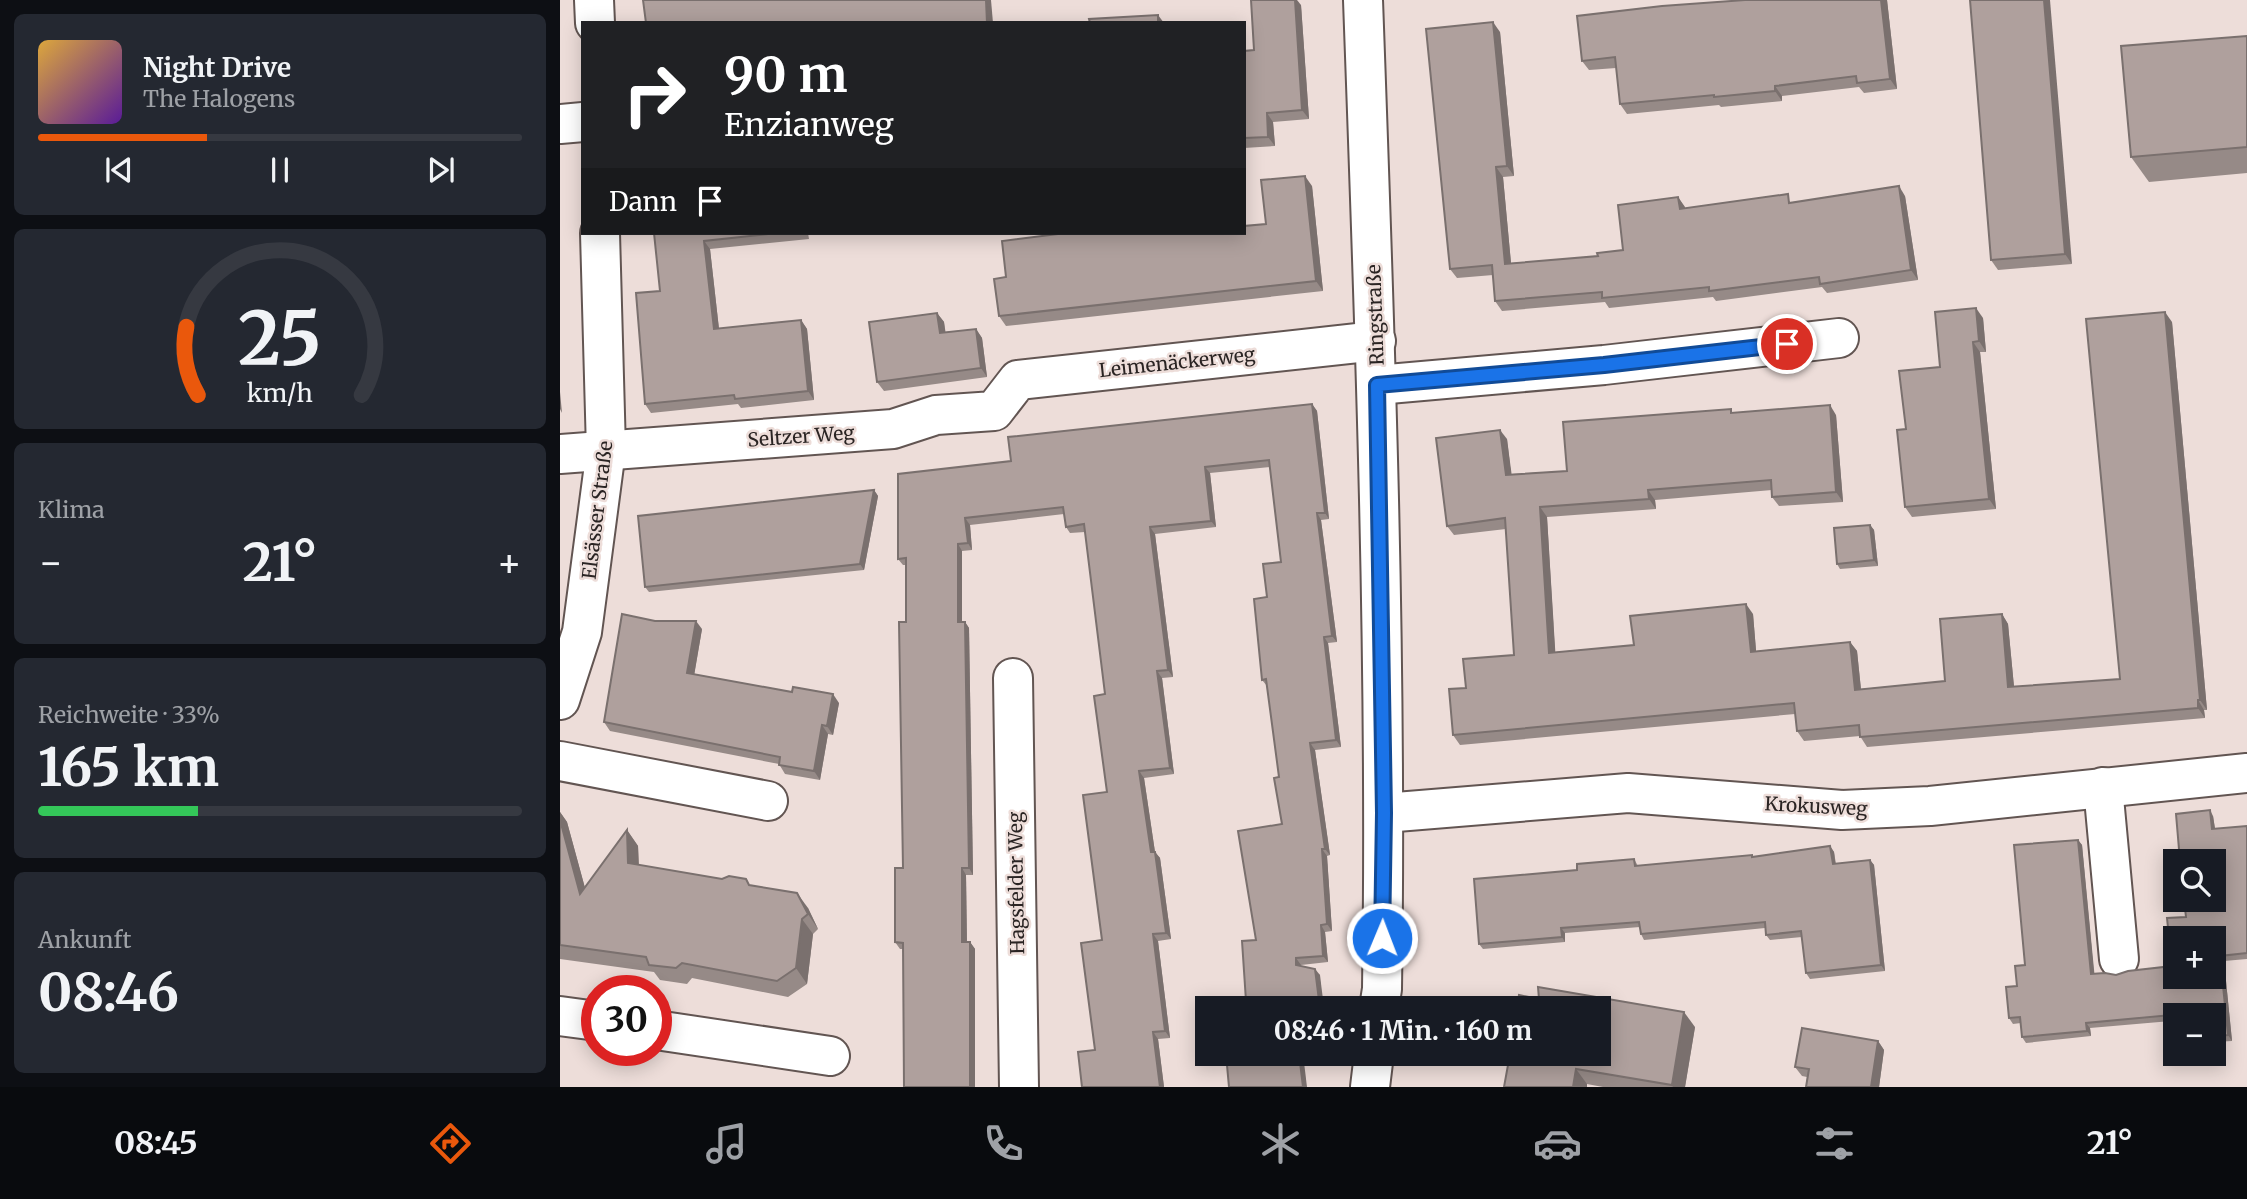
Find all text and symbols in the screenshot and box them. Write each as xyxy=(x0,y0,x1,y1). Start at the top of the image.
text: 90 m xyxy=(724,44,848,105)
icon: right xyxy=(609,49,700,140)
text: Night Drive xyxy=(143,51,291,84)
text: The Halogens xyxy=(143,84,295,113)
text: Enzianweg xyxy=(724,105,894,145)
icon: previous xyxy=(100,151,138,189)
icon: pause xyxy=(261,151,299,189)
icon: next xyxy=(422,151,460,189)
icon: arrive xyxy=(691,182,729,220)
text: Dann xyxy=(609,185,677,218)
street label: Ringstraße xyxy=(1361,264,1389,366)
text: 25 xyxy=(238,293,322,385)
pin xyxy=(1757,314,1817,374)
icon: arrive xyxy=(1768,325,1806,363)
street label: Leimenäckerweg xyxy=(1098,342,1257,382)
text: km/h xyxy=(247,377,313,409)
street label: Seltzer Weg xyxy=(747,420,856,452)
street label: Elsässer Straße xyxy=(577,439,617,581)
text: Klima xyxy=(38,495,105,524)
text: 21° xyxy=(242,530,318,595)
text: − xyxy=(38,539,63,586)
text: + xyxy=(497,539,522,586)
text: Reichweite · 33% xyxy=(38,700,220,729)
text: 165 km xyxy=(38,735,219,800)
street label: Krokusweg xyxy=(1764,791,1869,821)
street label: Hagsfelder Weg xyxy=(1003,811,1029,955)
map controls xyxy=(2163,849,2226,1066)
button: search xyxy=(2163,849,2226,912)
position arrow xyxy=(1345,901,1419,975)
text: Ankunft xyxy=(38,925,131,954)
button: + xyxy=(2163,926,2226,989)
text: 08:46 xyxy=(38,960,179,1025)
speed limit sign: 30 xyxy=(581,975,672,1066)
button: − xyxy=(2163,1003,2226,1066)
text: 08:46 · 1 Min. · 160 m xyxy=(1274,1014,1532,1047)
icon: directions xyxy=(426,1119,475,1168)
icon: music xyxy=(702,1119,751,1168)
icon: phone xyxy=(979,1119,1028,1168)
icon: climate xyxy=(1256,1119,1305,1168)
icon: car xyxy=(1533,1119,1582,1168)
icon: filters xyxy=(1810,1119,1859,1168)
text: 08:45 xyxy=(114,1123,198,1163)
text: 21° xyxy=(2087,1123,2133,1163)

